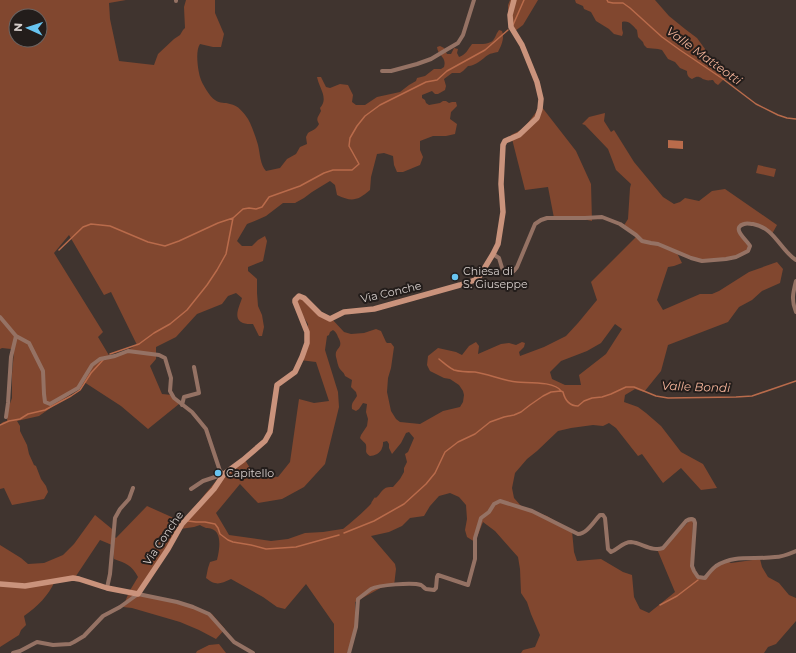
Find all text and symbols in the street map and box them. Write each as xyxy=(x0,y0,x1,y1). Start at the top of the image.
north arrow xyxy=(8,8,48,48)
text: N xyxy=(11,23,25,32)
water label: Valle Matteotti xyxy=(664,23,745,88)
place label: Chiesa di S. Giuseppe xyxy=(463,264,528,291)
marker: Chiesa di S. Giuseppe xyxy=(450,272,460,282)
street label: Via Conche xyxy=(359,278,423,306)
water label: Valle Bondi xyxy=(661,378,731,395)
place label: Capitello xyxy=(226,466,274,480)
marker: Capitello xyxy=(213,468,223,478)
street label: Via Conche xyxy=(140,508,186,568)

